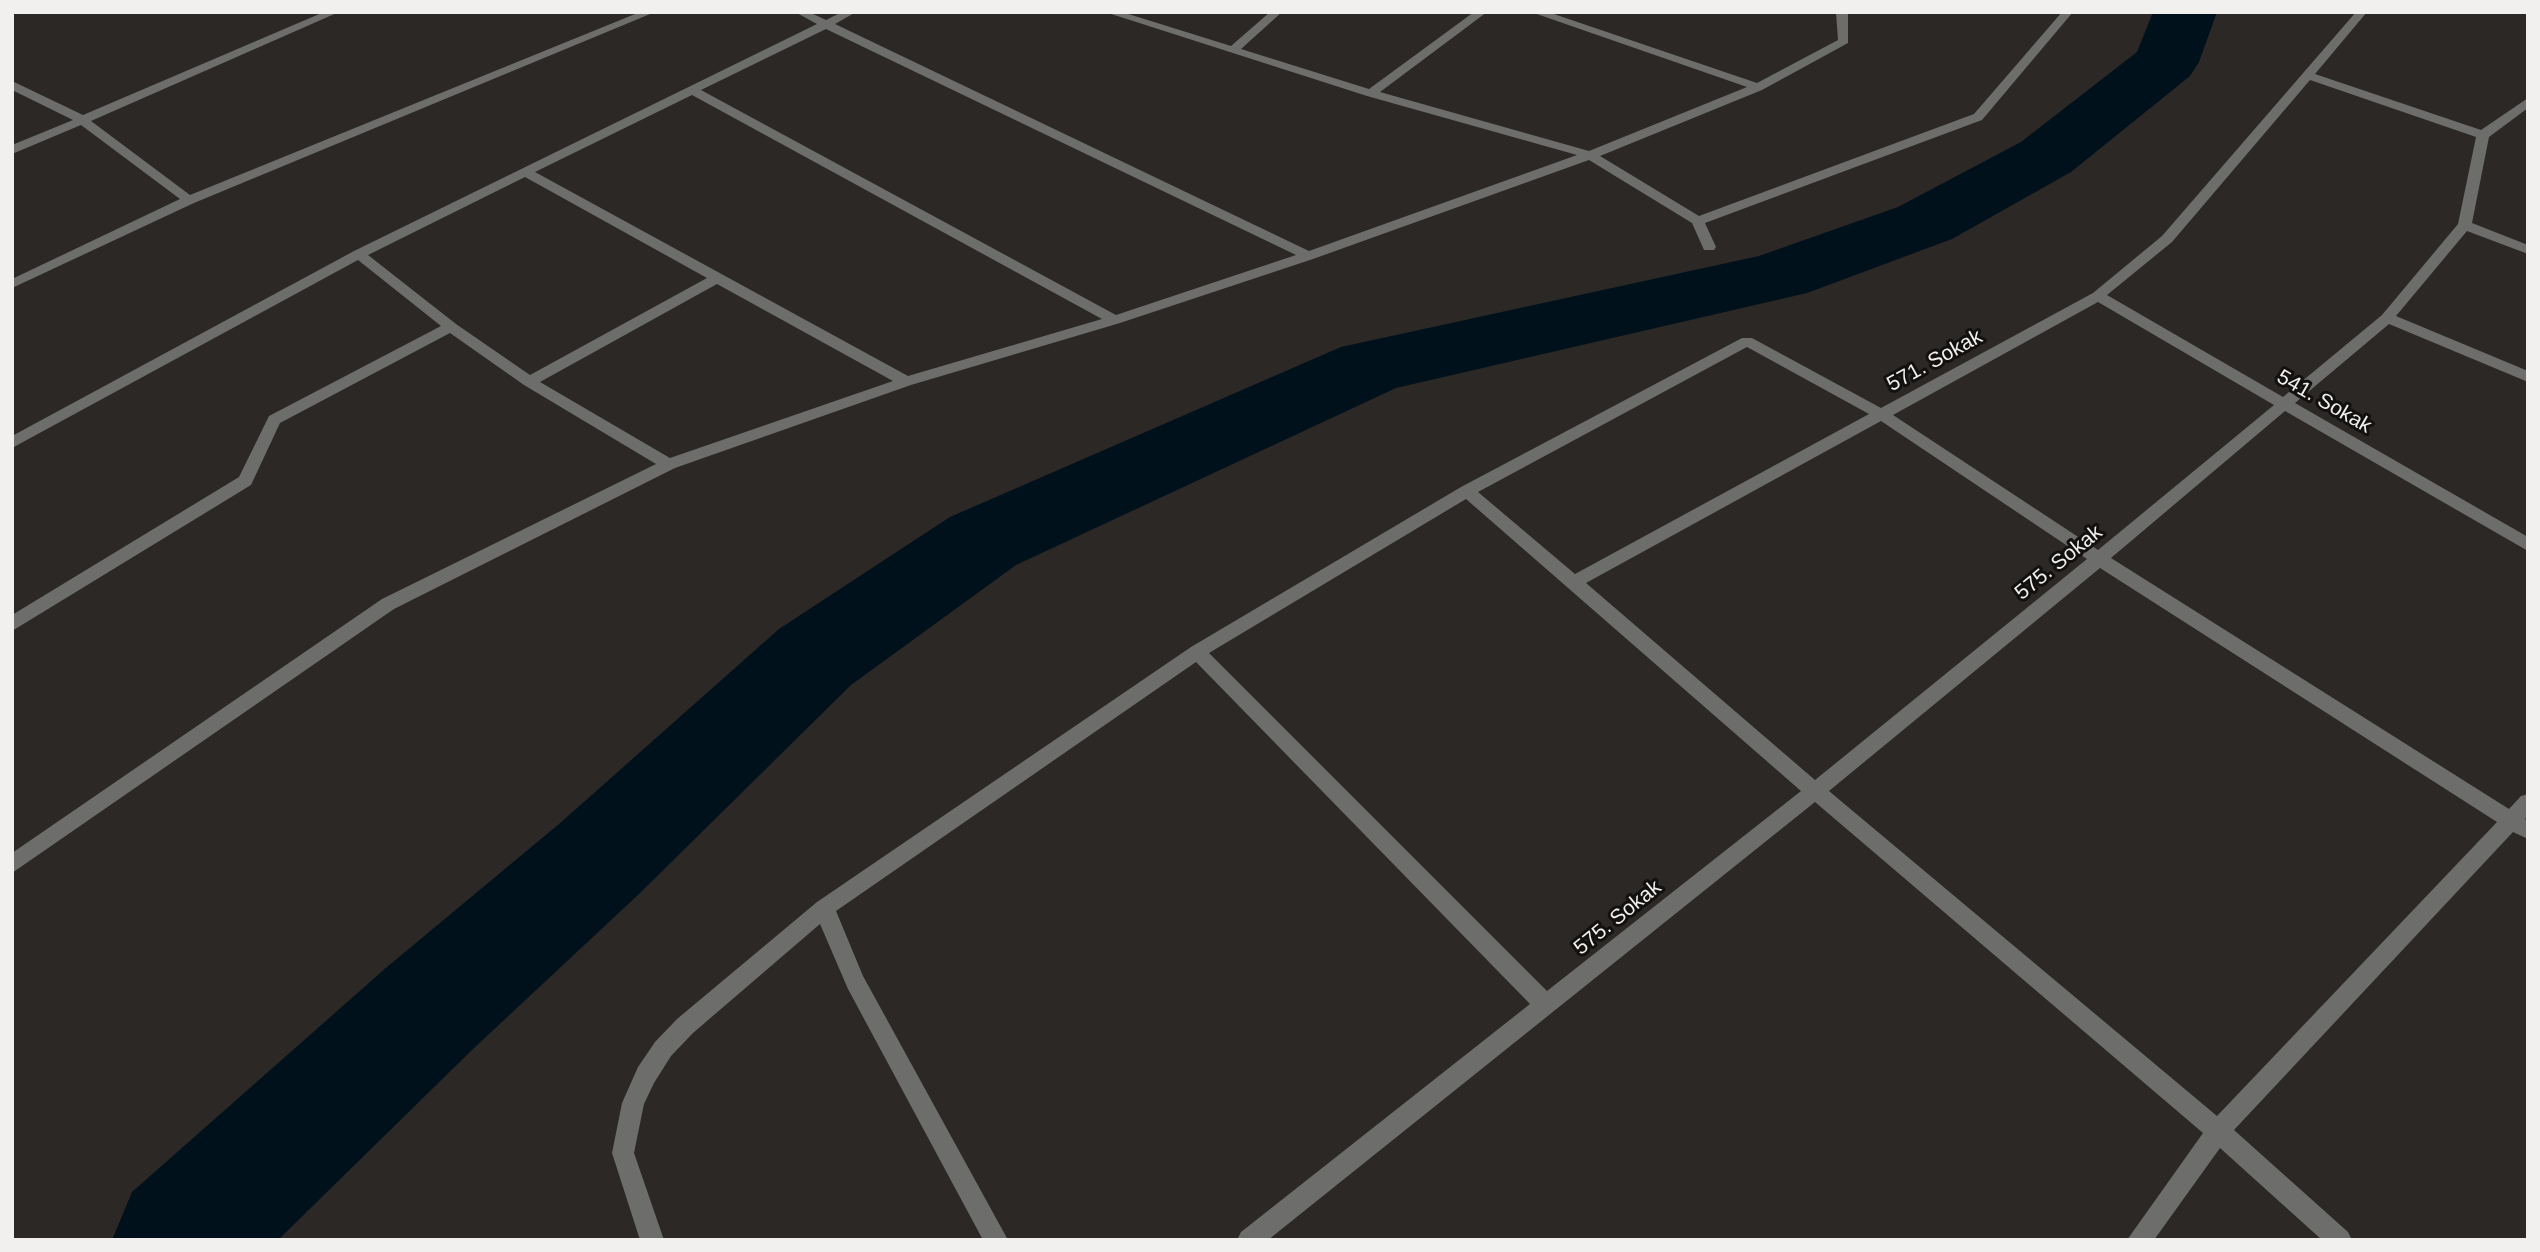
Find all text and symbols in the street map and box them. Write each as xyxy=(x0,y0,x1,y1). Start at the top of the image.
street label: 571. Sokak xyxy=(1883,325,1987,397)
street label: 541. Sokak xyxy=(2272,365,2376,439)
street label: 575. Sokak xyxy=(2010,520,2108,606)
street label: 575. Sokak xyxy=(1569,875,1667,961)

